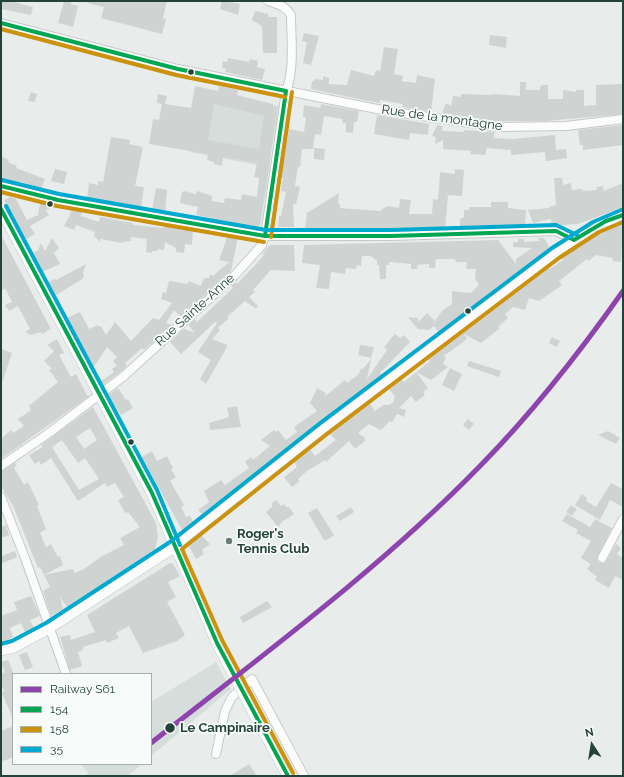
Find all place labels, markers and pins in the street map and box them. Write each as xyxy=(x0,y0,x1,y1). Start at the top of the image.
unlabelled marker xyxy=(186,67,196,77)
unlabelled marker xyxy=(45,199,55,209)
unlabelled marker xyxy=(463,306,473,316)
unlabelled marker xyxy=(126,437,136,447)
place label: Roger's Tennis Club xyxy=(237,526,309,557)
marker: Roger's Tennis Club xyxy=(224,536,234,546)
place label: Le Campinaire xyxy=(180,720,270,736)
marker: Le Campinaire xyxy=(163,721,177,735)

